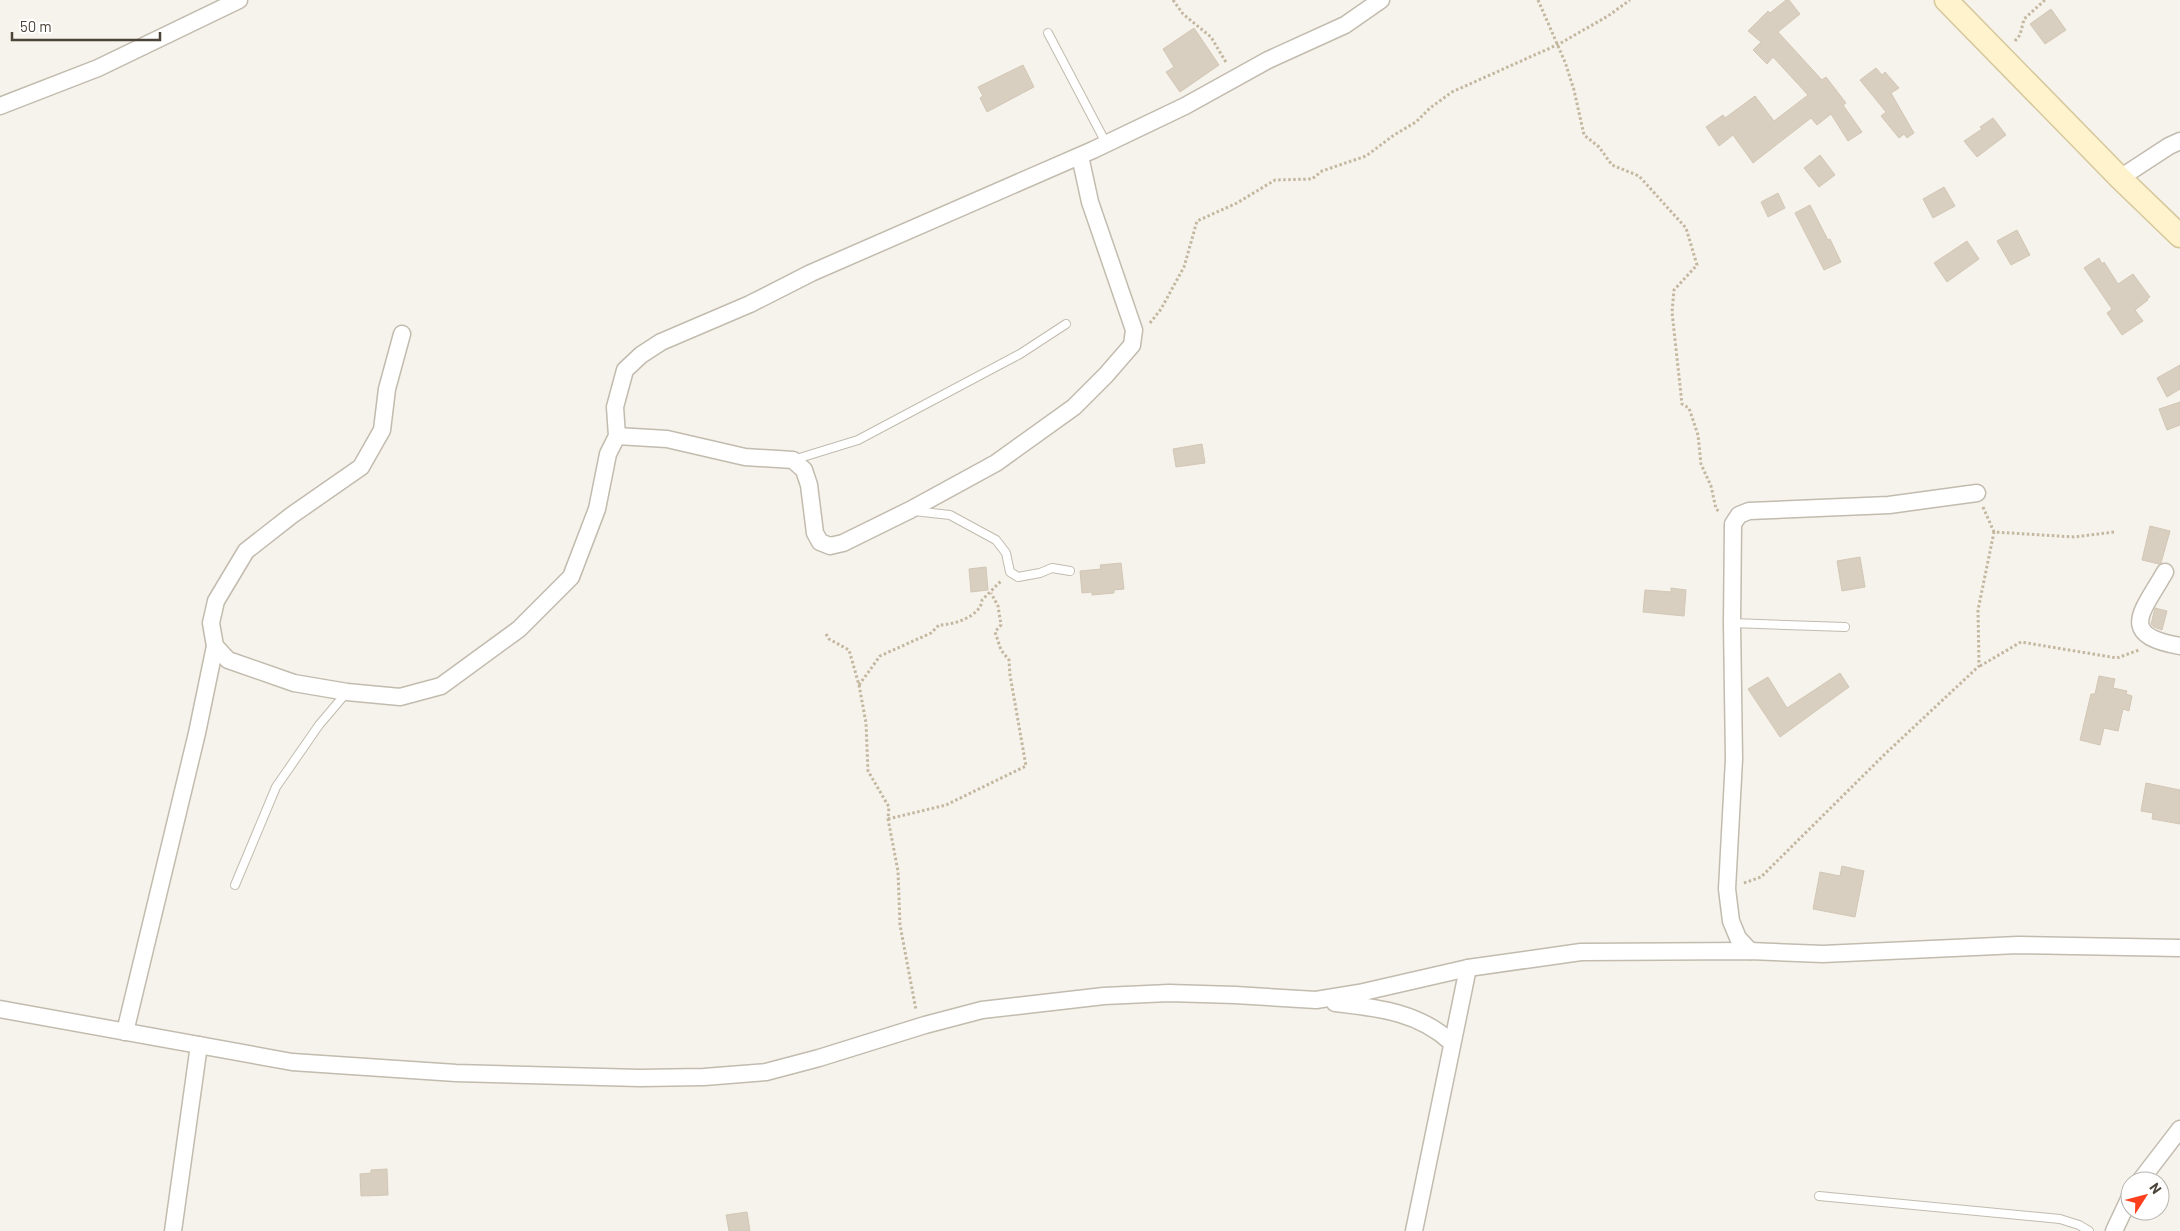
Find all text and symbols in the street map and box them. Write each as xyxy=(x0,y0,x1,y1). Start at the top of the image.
scale bar xyxy=(12,10,160,42)
text: 50 m xyxy=(20,17,52,35)
north arrow xyxy=(2120,1171,2170,1221)
text: N xyxy=(2146,1179,2166,1197)

